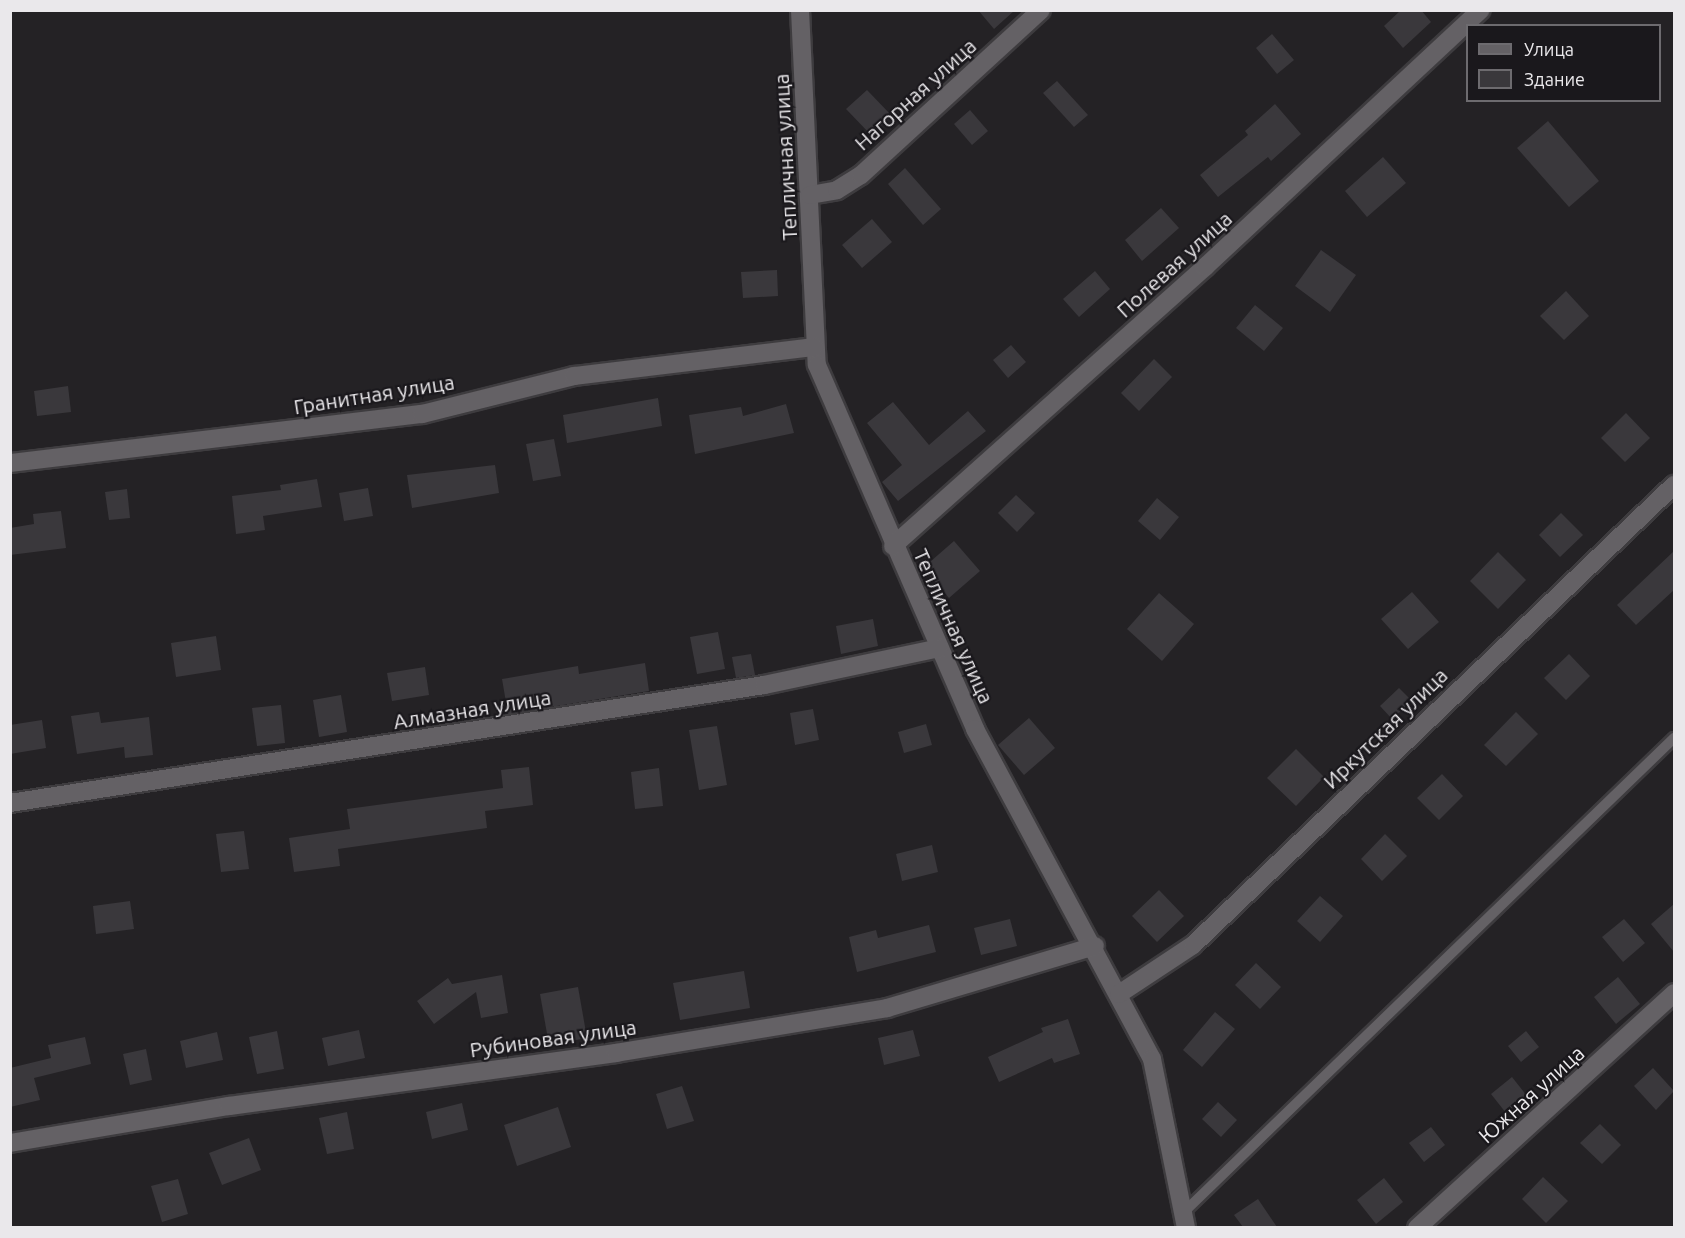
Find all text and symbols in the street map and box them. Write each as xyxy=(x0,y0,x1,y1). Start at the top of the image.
legend xyxy=(1466,24,1661,102)
street label: Нагорная улица xyxy=(849,33,981,155)
text: Улица xyxy=(1524,39,1574,59)
text: Здание xyxy=(1524,69,1585,89)
street label: Тепличная улица xyxy=(768,73,802,241)
street label: Полевая улица xyxy=(1111,206,1237,322)
street label: Гранитная улица xyxy=(292,369,456,419)
street label: Тепличная улица xyxy=(909,545,999,707)
street label: Иркутская улица xyxy=(1318,662,1452,794)
street label: Алмазная улица xyxy=(391,684,553,734)
street label: Рубиновая улица xyxy=(468,1014,638,1062)
street label: Южная улица xyxy=(1473,1040,1589,1148)

